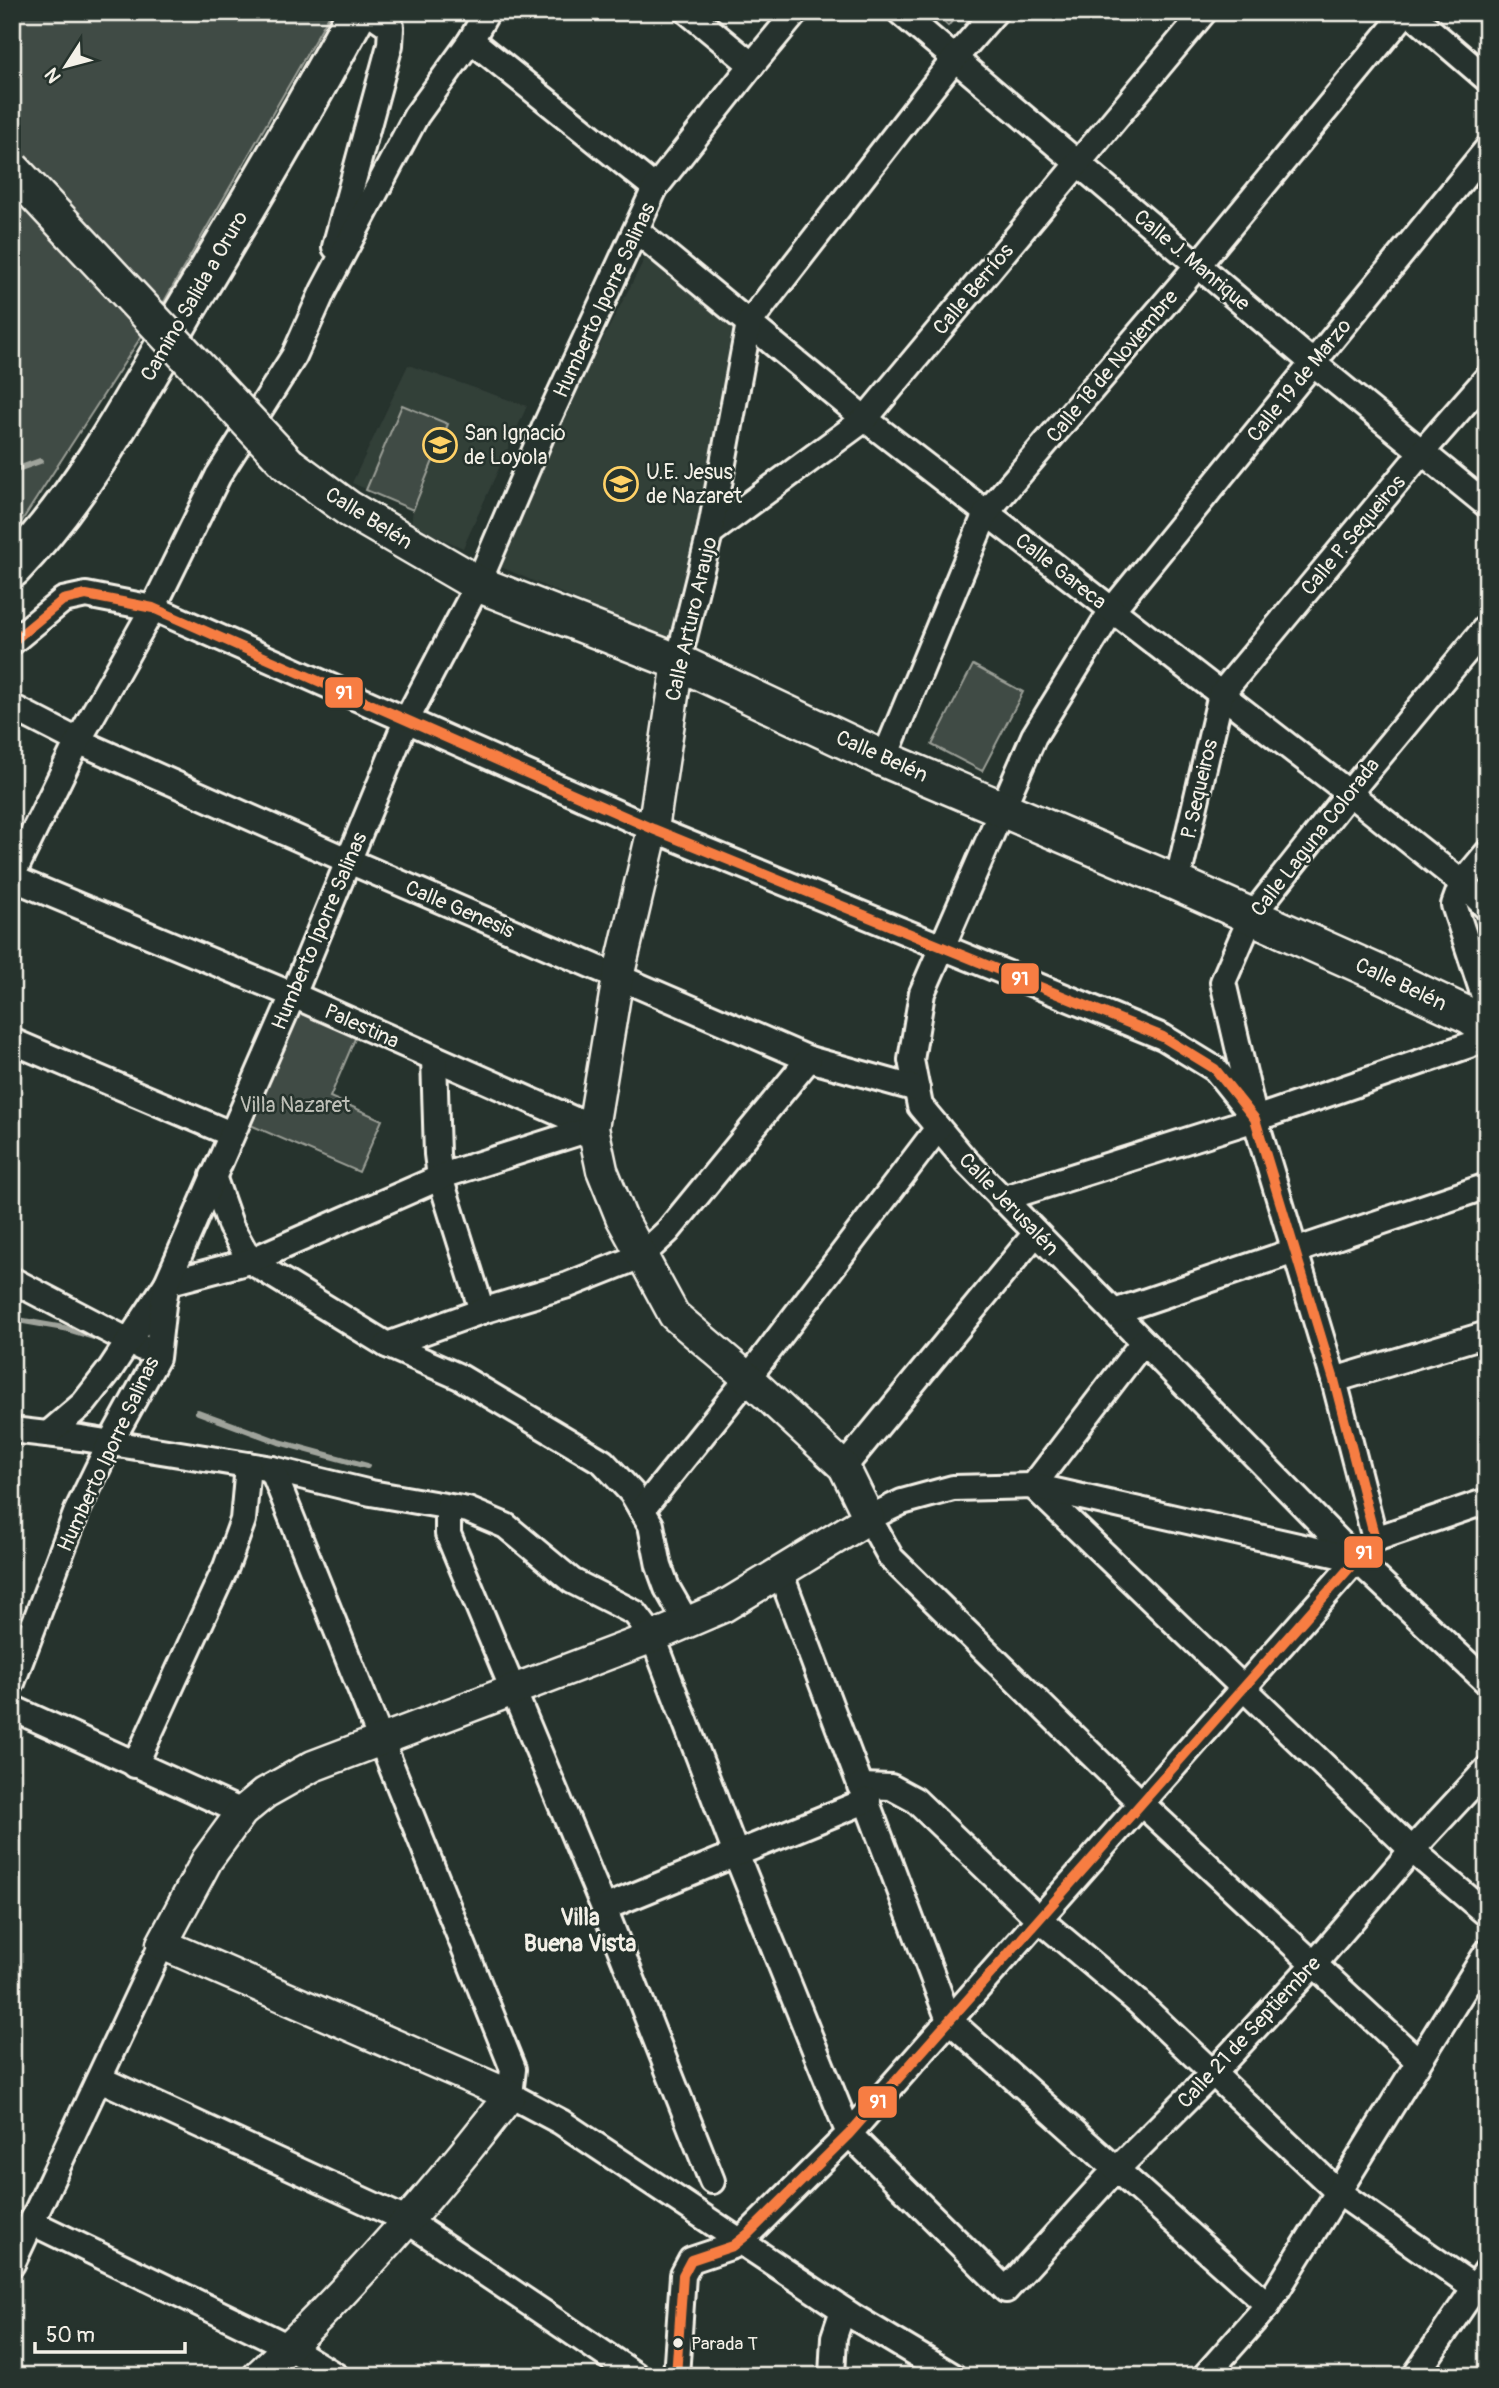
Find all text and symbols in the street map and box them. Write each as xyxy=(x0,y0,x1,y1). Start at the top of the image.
north arrow xyxy=(32,32,102,102)
text: N xyxy=(39,63,67,88)
street label: Humberto Iporre Salinas xyxy=(547,198,662,402)
street label: Calle J. Manrique xyxy=(1128,204,1256,317)
street label: Camino Salida a Oruro xyxy=(135,206,254,386)
street label: Calle Berríos xyxy=(927,238,1020,341)
street label: Calle 18 de Noviembre xyxy=(1040,284,1185,448)
street label: Calle 19 de Marzo xyxy=(1241,313,1357,448)
place label: San Ignacio de Loyola xyxy=(464,420,566,471)
school or university icon: San Ignacio de Loyola xyxy=(421,426,459,464)
place label: U.E. Jesus de Nazaret xyxy=(646,459,743,510)
school or university icon: U.E. Jesus de Nazaret xyxy=(602,465,640,503)
street label: Calle P. Sequeiros xyxy=(1295,469,1412,601)
street label: Calle Belén xyxy=(320,481,417,556)
street label: Calle Gareca xyxy=(1009,527,1112,616)
street label: Calle Arturo Araujo xyxy=(659,534,724,704)
line badge: 91 xyxy=(324,676,364,709)
text: 91 xyxy=(335,681,353,705)
street label: Calle Belén xyxy=(832,724,932,789)
street label: P. Sequeiros xyxy=(1175,736,1224,842)
street label: Calle Laguna Colorada xyxy=(1245,752,1386,922)
street label: Humberto Iporre Salinas xyxy=(266,828,374,1034)
street label: Calle Genesis xyxy=(401,874,519,945)
street label: Calle Belén xyxy=(1351,952,1451,1017)
line badge: 91 xyxy=(1000,962,1040,995)
text: 91 xyxy=(1011,967,1029,991)
street label: Palestina xyxy=(320,998,403,1055)
park label: Villa Nazaret xyxy=(239,1092,351,1119)
street label: Calle Jerusalén xyxy=(953,1147,1065,1262)
street label: Humberto Iporre Salinas xyxy=(51,1352,166,1556)
line badge: 91 xyxy=(1343,1535,1384,1569)
text: 91 xyxy=(1355,1541,1373,1565)
district label: Villa Buena Vista xyxy=(524,1903,636,1958)
street label: Calle 21 de Septiembre xyxy=(1172,1950,1327,2114)
line badge: 91 xyxy=(857,2085,898,2119)
text: 91 xyxy=(869,2090,887,2114)
scale bar xyxy=(35,2311,186,2355)
text: 50 m xyxy=(46,2322,95,2349)
place label: Parada T xyxy=(691,2332,758,2356)
marker: Parada T xyxy=(671,2336,685,2350)

